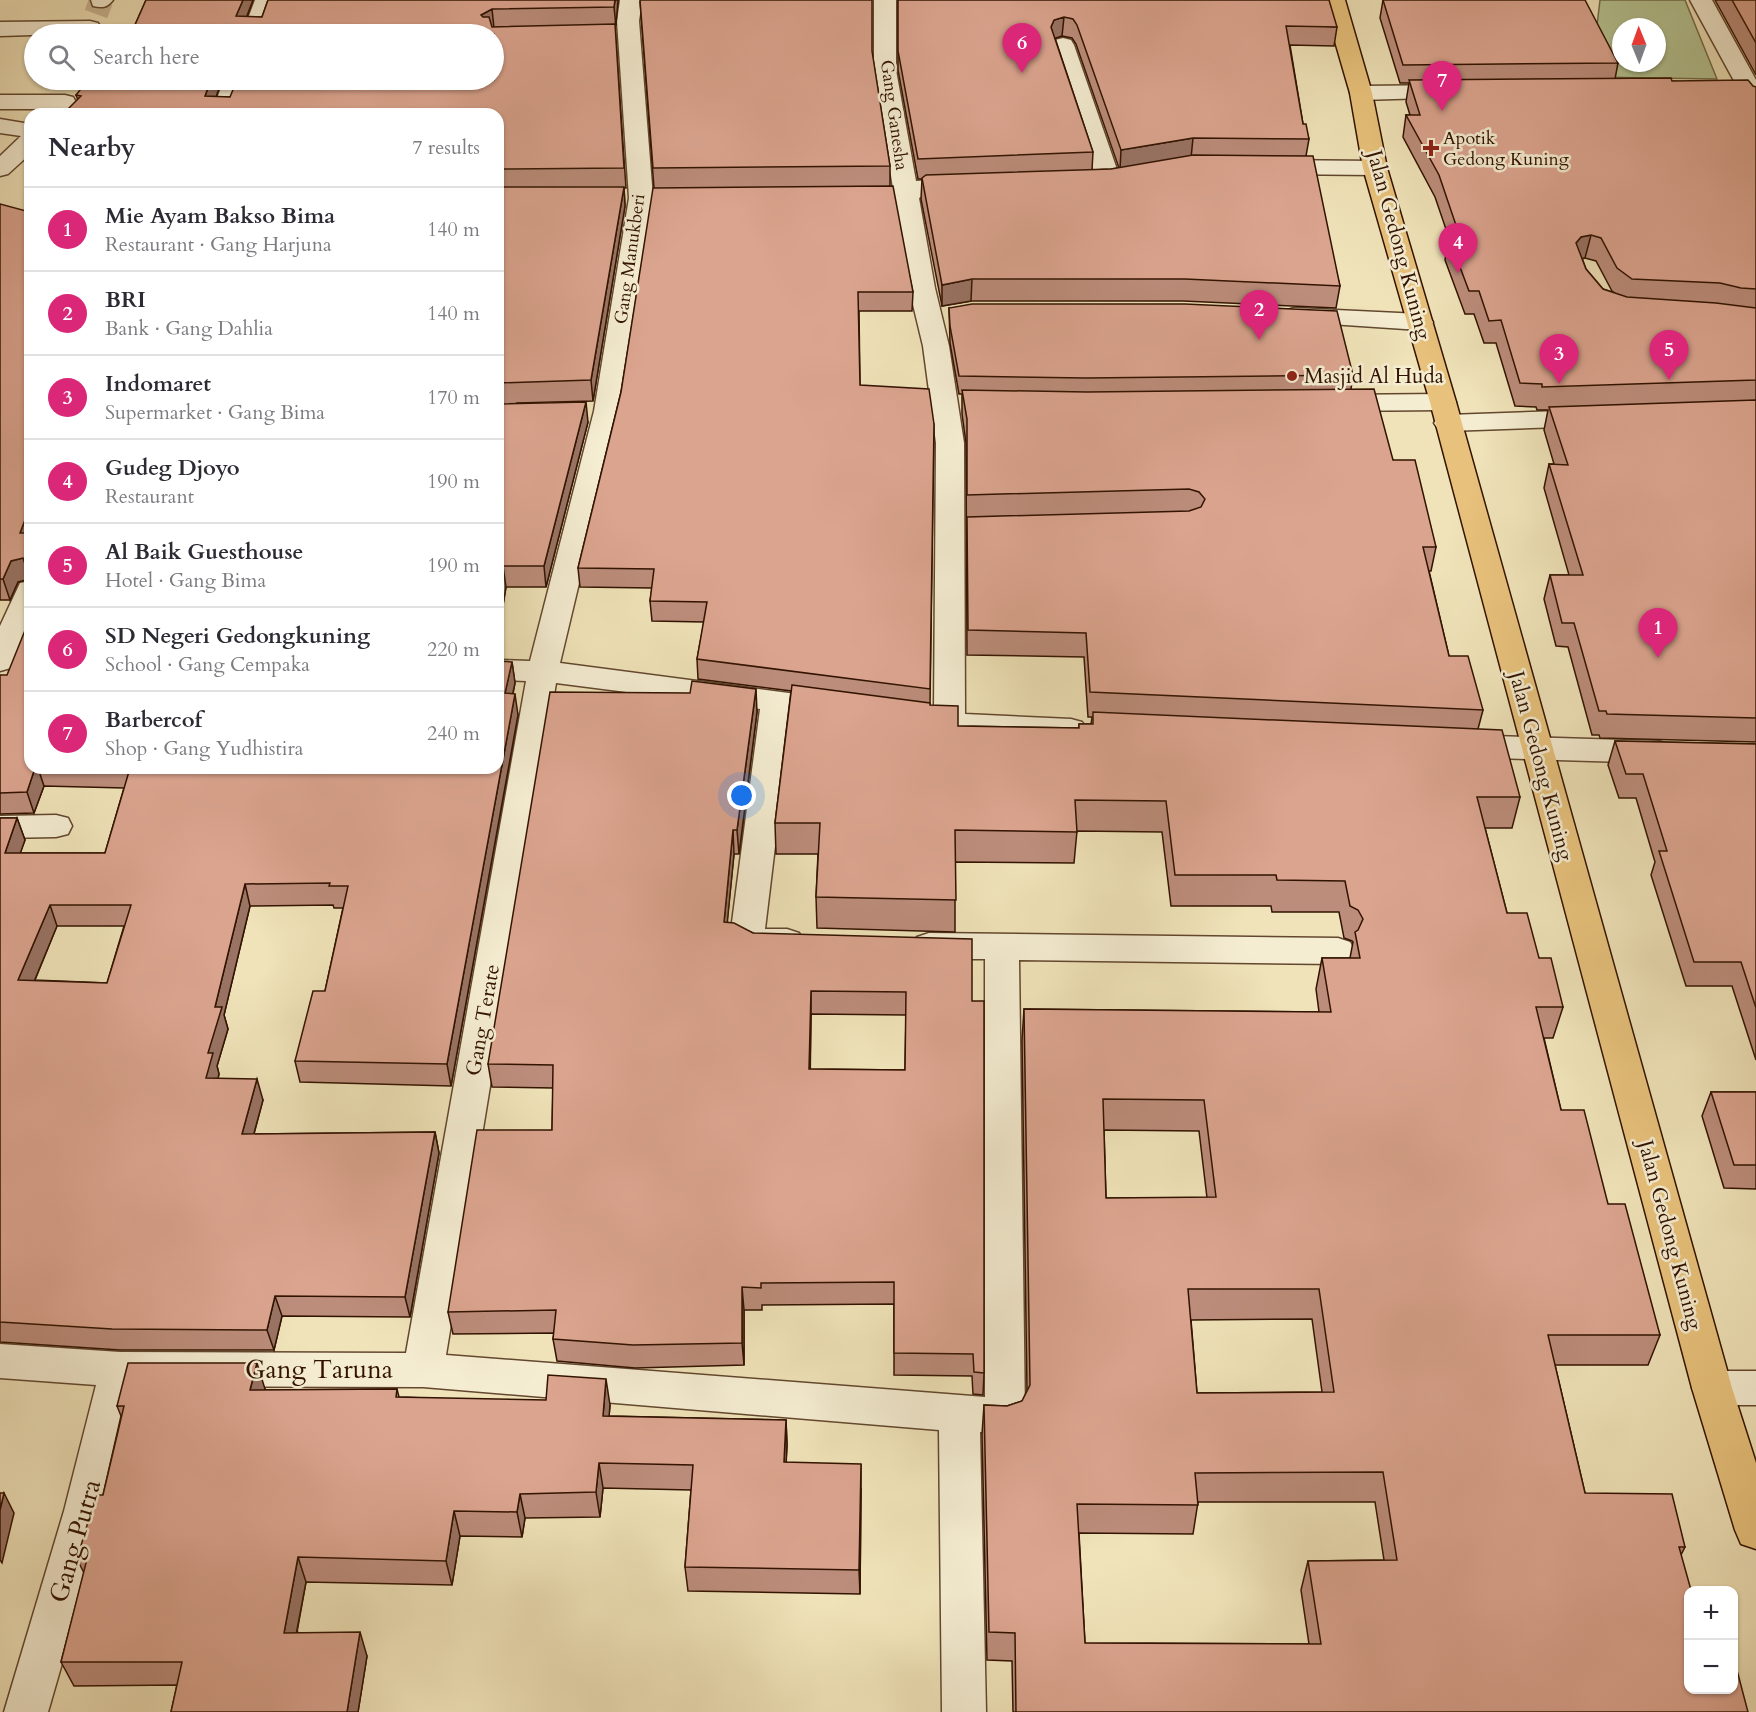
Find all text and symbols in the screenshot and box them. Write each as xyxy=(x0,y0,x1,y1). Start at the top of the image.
north arrow xyxy=(1612,18,1666,72)
pin: 6 xyxy=(1002,23,1042,73)
search box xyxy=(24,24,504,90)
icon: search xyxy=(45,41,78,74)
text: Search here xyxy=(93,42,200,72)
street label: Gang Ganesha xyxy=(874,58,914,172)
pin: 7 xyxy=(1422,62,1462,111)
place label: Apotik Gedong Kuning xyxy=(1443,126,1570,172)
text: Nearby xyxy=(48,130,136,165)
text: 7 results xyxy=(412,134,480,161)
marker: Apotik Gedong Kuning xyxy=(1424,141,1438,155)
street label: Jalan Gedong Kuning xyxy=(1359,144,1438,343)
street label: Gang Manukberi xyxy=(608,192,652,326)
text: Mie Ayam Bakso Bima xyxy=(105,201,335,231)
text: 1 xyxy=(62,216,73,243)
text: 140 m xyxy=(427,216,480,243)
pin: 4 xyxy=(1438,224,1478,273)
text: Restaurant · Gang Harjuna xyxy=(105,231,332,258)
text: BRI xyxy=(105,285,146,315)
pin: 2 xyxy=(1240,290,1278,340)
text: 2 xyxy=(62,300,73,327)
text: 140 m xyxy=(427,300,480,327)
text: Bank · Gang Dahlia xyxy=(105,315,273,342)
pin: 5 xyxy=(1650,330,1688,380)
pin: 3 xyxy=(1540,334,1578,384)
place label: Masjid Al Huda xyxy=(1304,362,1444,391)
text: Indomaret xyxy=(105,369,211,399)
marker: Masjid Al Huda xyxy=(1285,369,1299,383)
text: 3 xyxy=(62,384,73,411)
text: 170 m xyxy=(427,384,480,411)
text: Supermarket · Gang Bima xyxy=(105,399,325,426)
text: Gudeg Djoyo xyxy=(105,453,240,483)
text: 4 xyxy=(62,468,73,495)
text: 190 m xyxy=(427,468,480,495)
text: Restaurant xyxy=(105,483,194,510)
text: Al Baik Guesthouse xyxy=(105,537,303,567)
text: 5 xyxy=(62,552,73,579)
text: 190 m xyxy=(427,552,480,579)
text: Hotel · Gang Bima xyxy=(105,567,266,594)
pin: 1 xyxy=(1638,608,1678,658)
text: SD Negeri Gedongkuning xyxy=(105,621,370,651)
text: 6 xyxy=(62,636,73,663)
text: 220 m xyxy=(427,636,480,663)
text: School · Gang Cempaka xyxy=(105,651,310,678)
street label: Jalan Gedong Kuning xyxy=(1501,665,1580,864)
text: Barbercof xyxy=(105,705,202,735)
text: 7 xyxy=(62,720,73,747)
text: 240 m xyxy=(427,720,480,747)
text: Shop · Gang Yudhistira xyxy=(105,735,303,762)
your location xyxy=(727,781,756,810)
street label: Gang Terate xyxy=(459,962,507,1078)
street label: Jalan Gedong Kuning xyxy=(1630,1134,1709,1333)
street label: Gang Taruna xyxy=(245,1352,393,1387)
street label: Gang Putra xyxy=(41,1475,109,1607)
map controls xyxy=(1684,1586,1738,1694)
button: + xyxy=(1684,1586,1738,1640)
button: − xyxy=(1684,1640,1738,1694)

